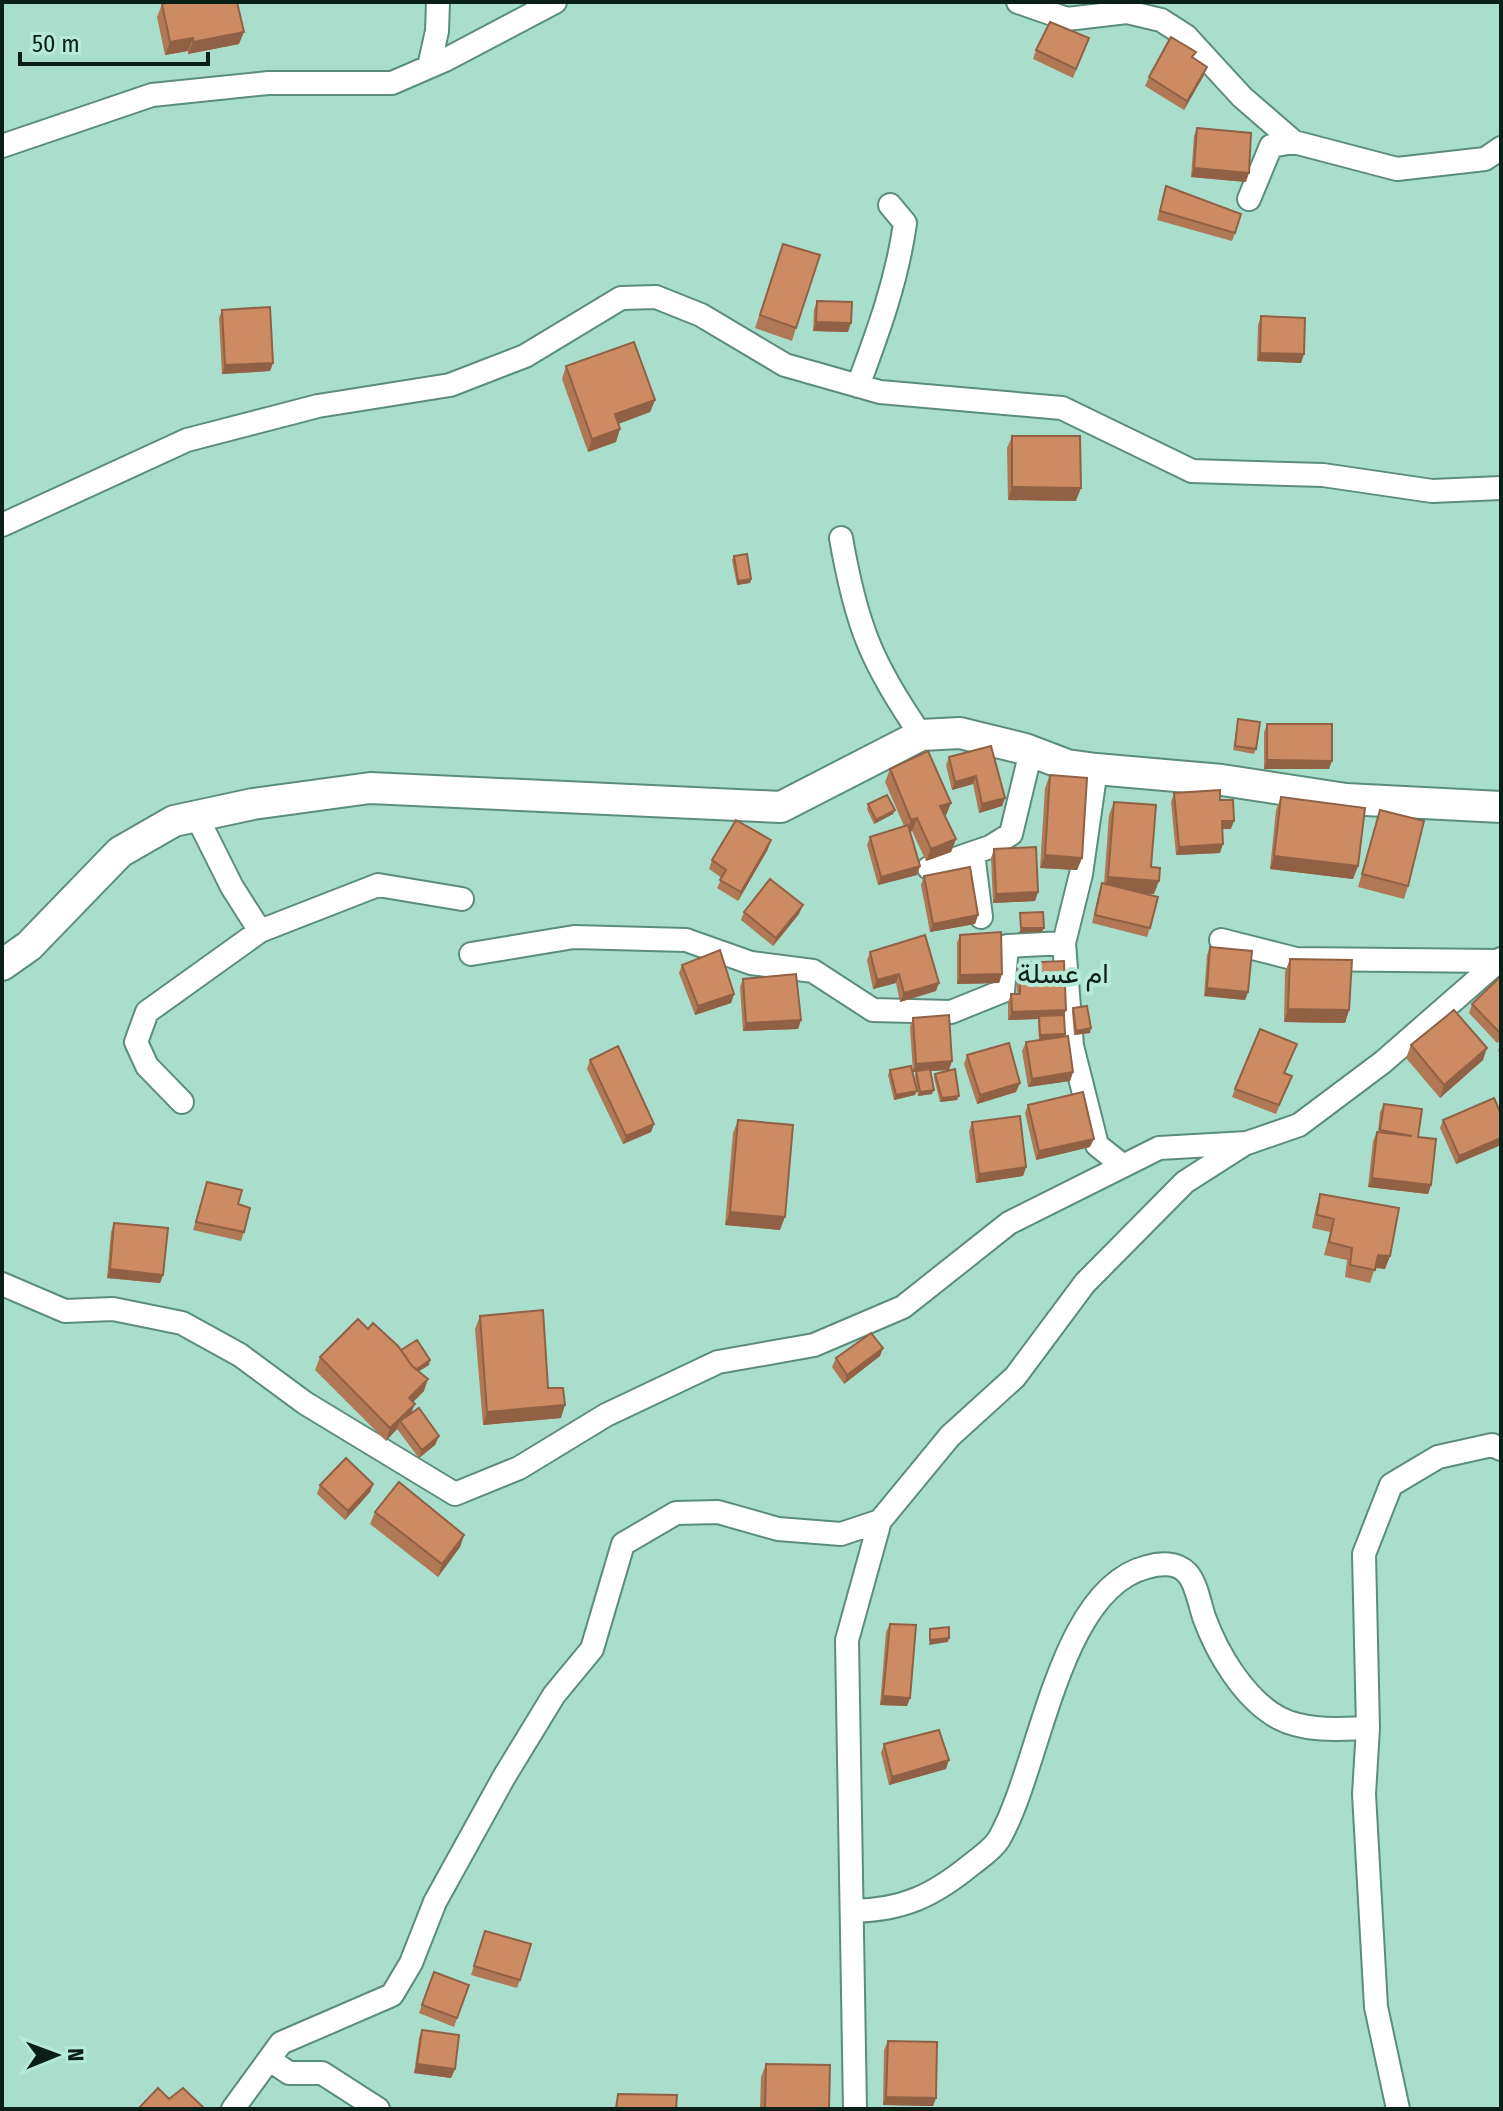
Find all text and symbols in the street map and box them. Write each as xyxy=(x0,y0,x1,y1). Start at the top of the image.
scale bar xyxy=(20,16,208,66)
text: 50 m xyxy=(32,30,80,58)
district label: ام عسلة xyxy=(1017,957,1109,992)
north arrow xyxy=(16,2015,96,2095)
text: N xyxy=(62,2048,89,2061)

